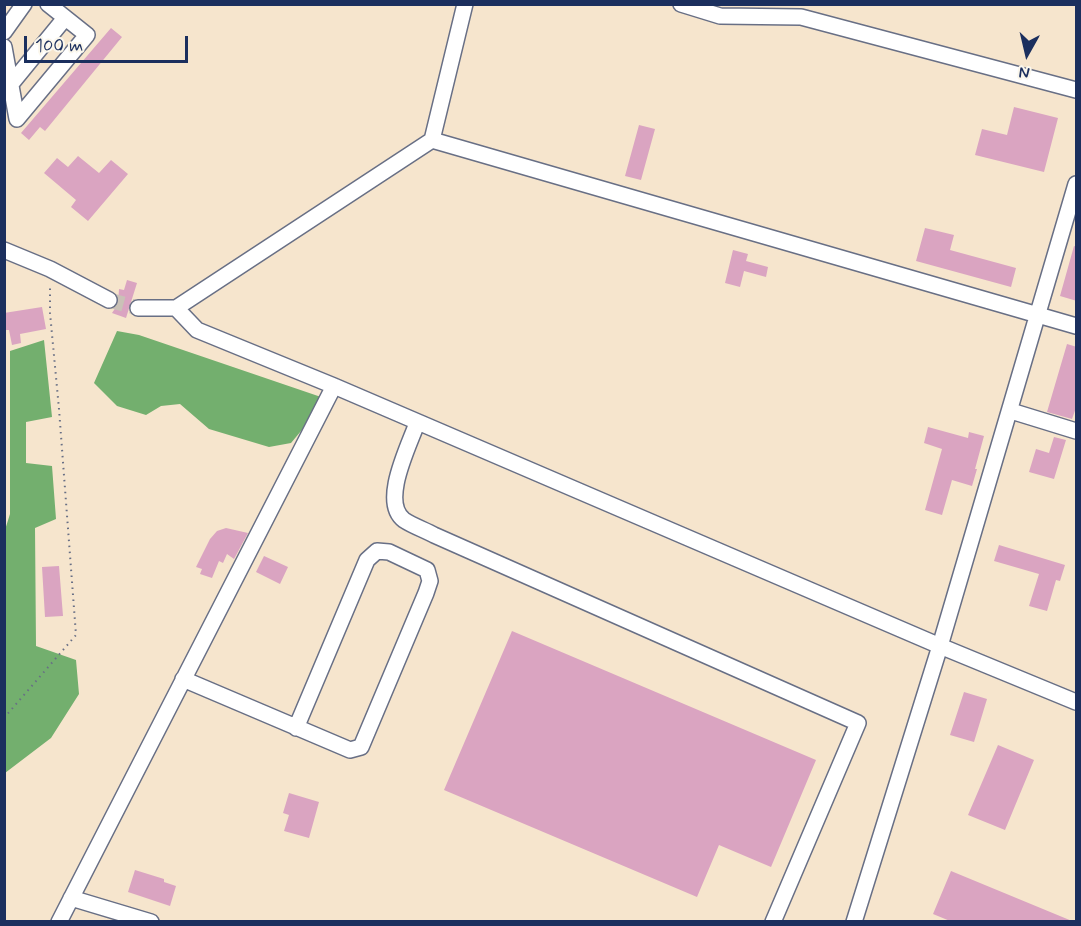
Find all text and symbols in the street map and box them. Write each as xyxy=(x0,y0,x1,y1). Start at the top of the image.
scale bar xyxy=(27,24,190,62)
north arrow xyxy=(997,24,1057,84)
text: 100 m xyxy=(35,34,83,58)
text: N xyxy=(1018,61,1031,83)

